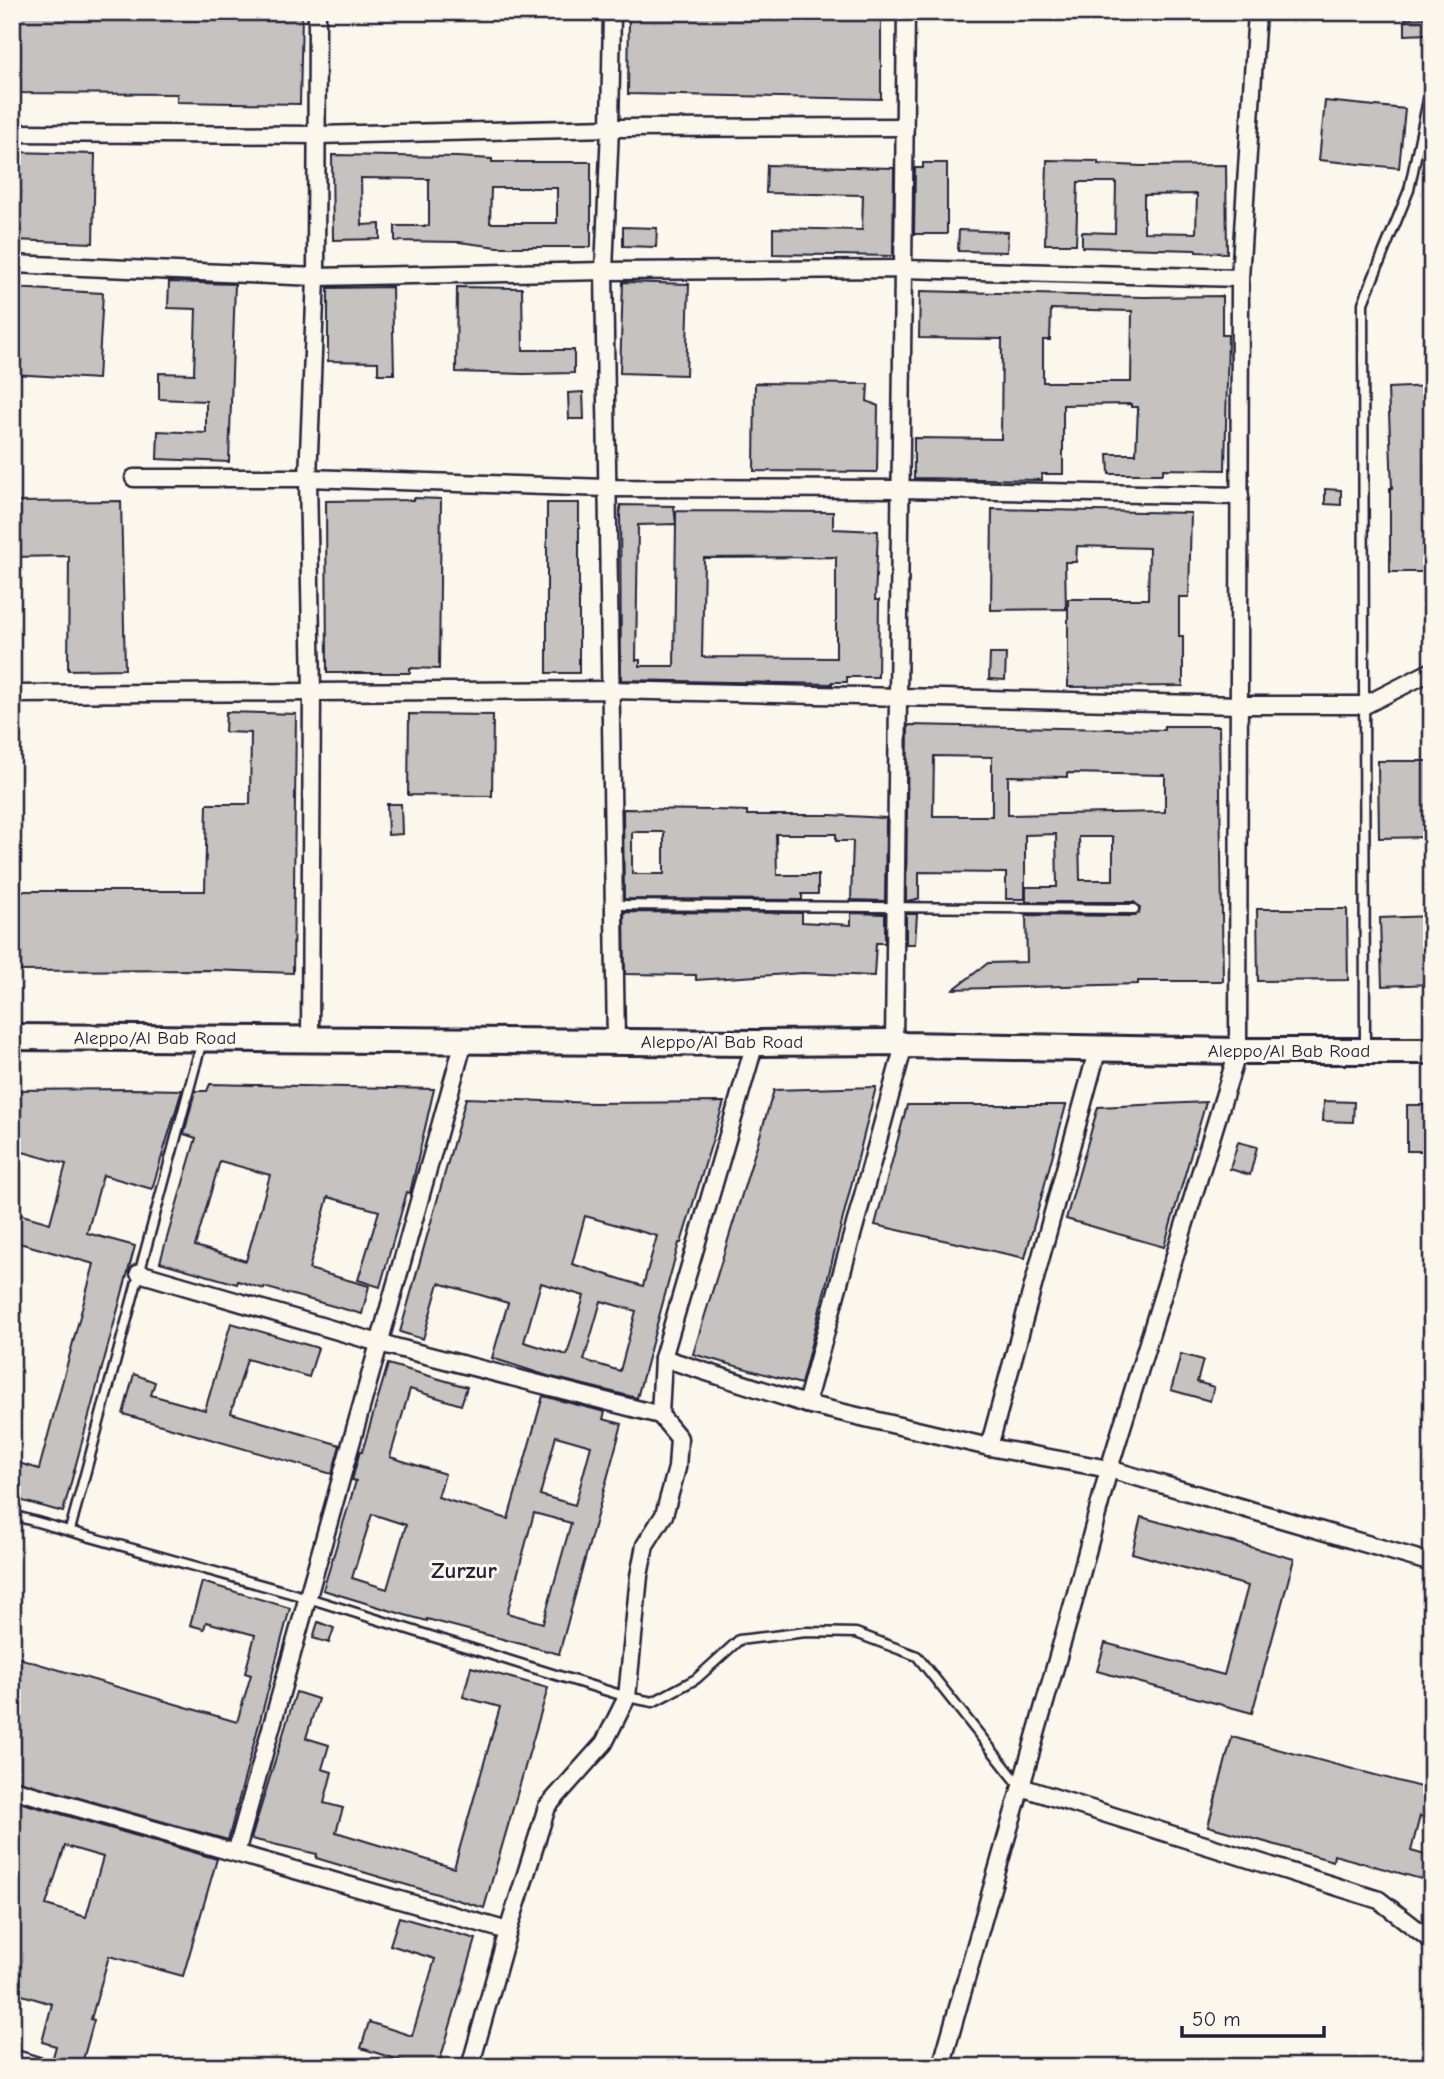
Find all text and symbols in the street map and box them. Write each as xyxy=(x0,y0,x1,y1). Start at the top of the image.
street label: Aleppo/Al Bab Road xyxy=(74,1027,236,1049)
street label: Aleppo/Al Bab Road xyxy=(641,1031,803,1053)
street label: Aleppo/Al Bab Road xyxy=(1208,1040,1370,1062)
district label: Zurzur xyxy=(431,1557,497,1584)
scale bar xyxy=(1182,1995,1323,2039)
text: 50 m xyxy=(1192,2007,1241,2031)

